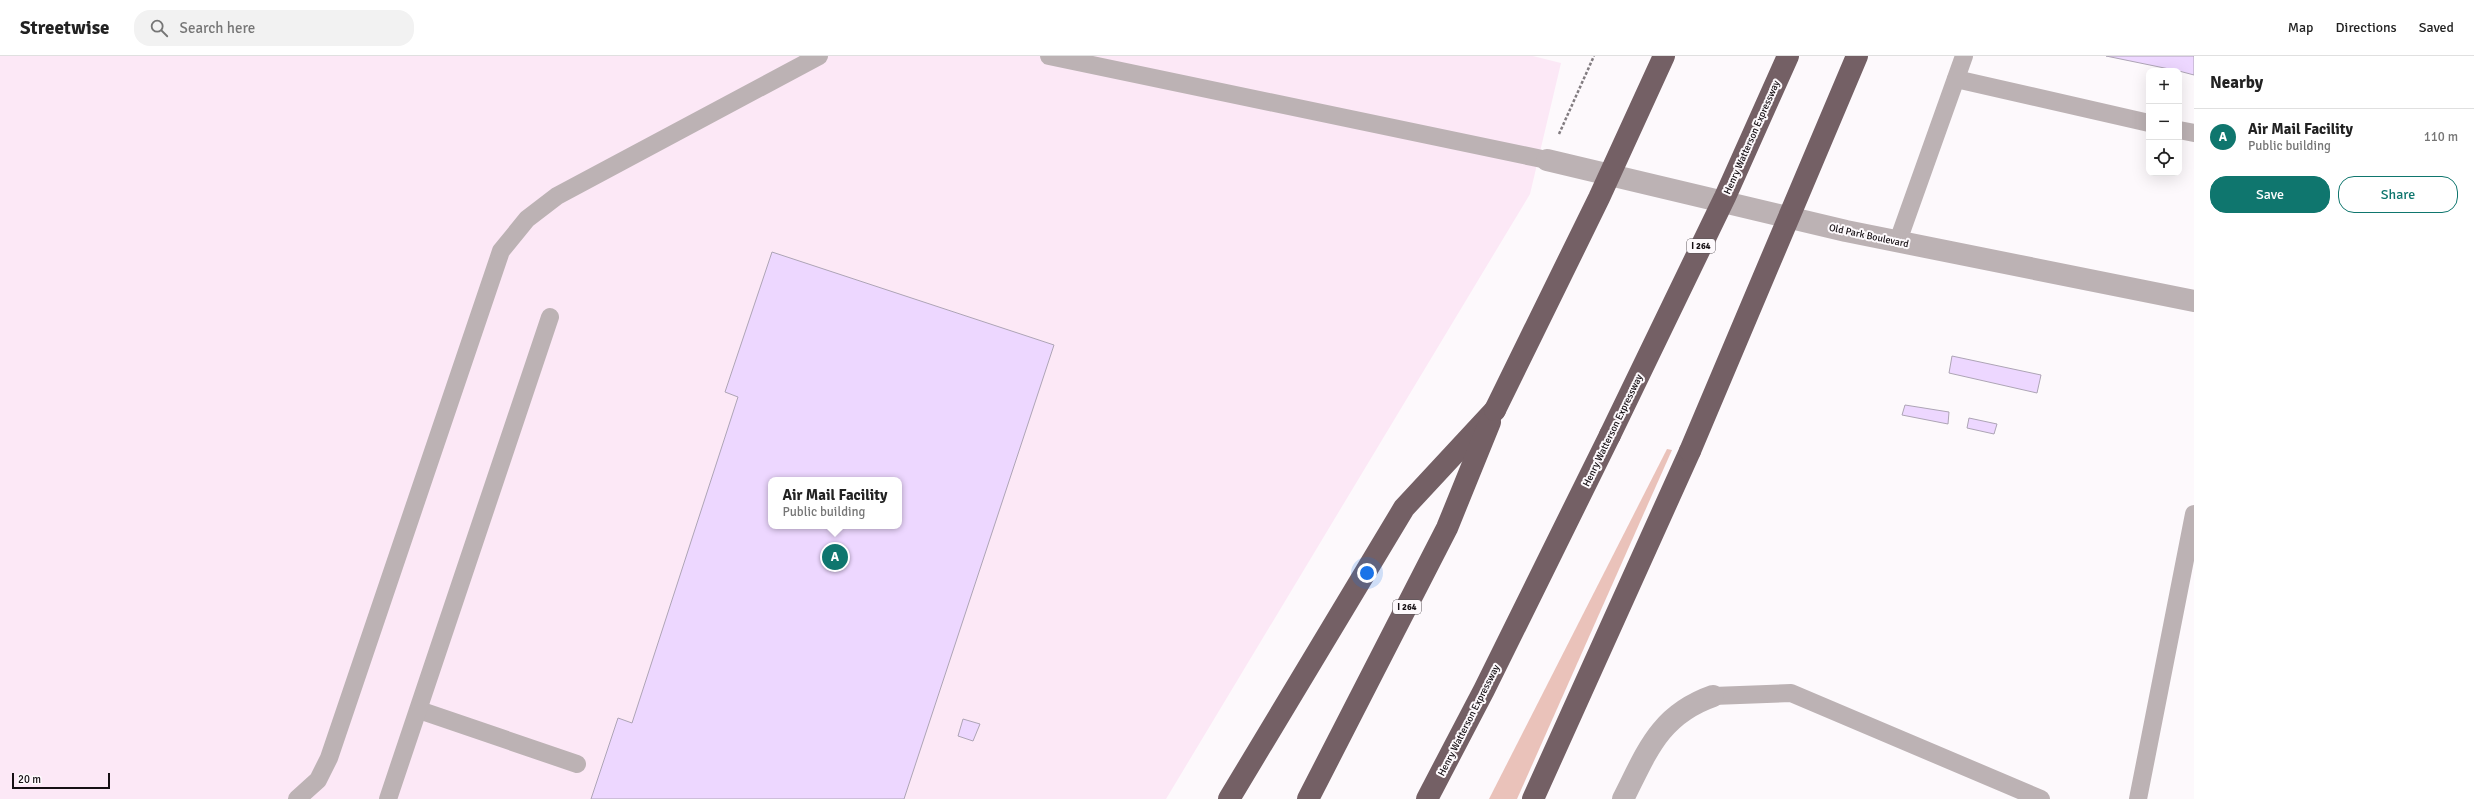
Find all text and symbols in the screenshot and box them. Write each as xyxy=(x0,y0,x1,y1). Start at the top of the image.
search box xyxy=(134,10,414,46)
text: Streetwise xyxy=(20,16,110,40)
icon: search xyxy=(148,17,170,39)
text: Search here xyxy=(180,19,255,37)
text: Map xyxy=(2288,19,2314,36)
text: Directions xyxy=(2336,19,2397,36)
text: Saved xyxy=(2419,19,2454,36)
map controls xyxy=(2146,68,2182,176)
button: + xyxy=(2146,68,2182,104)
text: Nearby xyxy=(2210,72,2263,93)
street label: Henry Watterson Expressway xyxy=(1721,78,1783,196)
button: − xyxy=(2146,104,2182,140)
text: Air Mail Facility xyxy=(2248,120,2353,138)
text: A xyxy=(2219,129,2227,145)
text: 110 m xyxy=(2424,129,2458,145)
text: Public building xyxy=(2248,138,2331,154)
button: locate xyxy=(2146,140,2182,176)
button: Save xyxy=(2210,176,2330,213)
button: Share xyxy=(2338,176,2458,213)
street label: Old Park Boulevard xyxy=(1828,222,1910,250)
road number: I 264 xyxy=(1687,239,1715,253)
street label: Henry Watterson Expressway xyxy=(1580,372,1646,489)
popup xyxy=(768,477,902,529)
text: Air Mail Facility xyxy=(783,486,887,504)
text: Public building xyxy=(783,504,865,520)
pin: A xyxy=(822,542,848,572)
your location xyxy=(1357,563,1377,583)
road number: I 264 xyxy=(1393,600,1421,614)
street label: Henry Watterson Expressway xyxy=(1436,662,1502,778)
scale bar xyxy=(12,771,110,790)
text: 20 m xyxy=(18,773,41,786)

